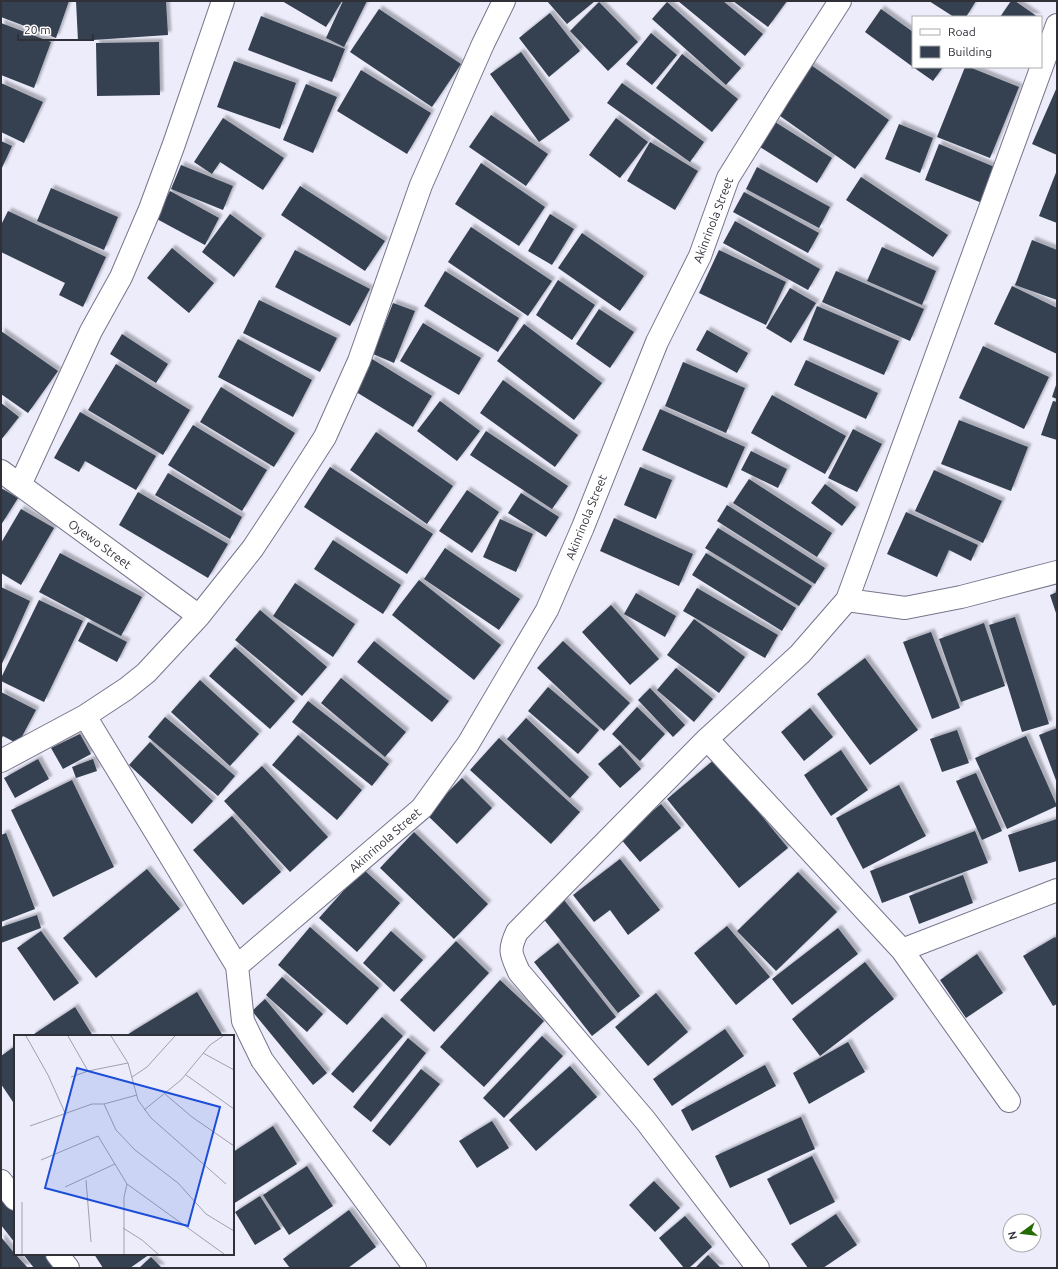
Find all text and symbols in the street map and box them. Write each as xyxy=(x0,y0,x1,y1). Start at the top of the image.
scale bar xyxy=(18,16,93,42)
legend xyxy=(912,16,1042,68)
text: 20 m xyxy=(24,23,51,36)
text: Road xyxy=(948,25,976,38)
text: Building xyxy=(948,45,992,58)
street label: Akinrinola Street xyxy=(691,175,735,265)
street label: Akinrinola Street xyxy=(563,472,609,561)
street label: Oyewo Street xyxy=(66,517,134,571)
street label: Akinrinola Street xyxy=(347,805,424,875)
inset map xyxy=(14,1035,234,1255)
north arrow xyxy=(1002,1213,1042,1253)
text: N xyxy=(1005,1230,1019,1241)

